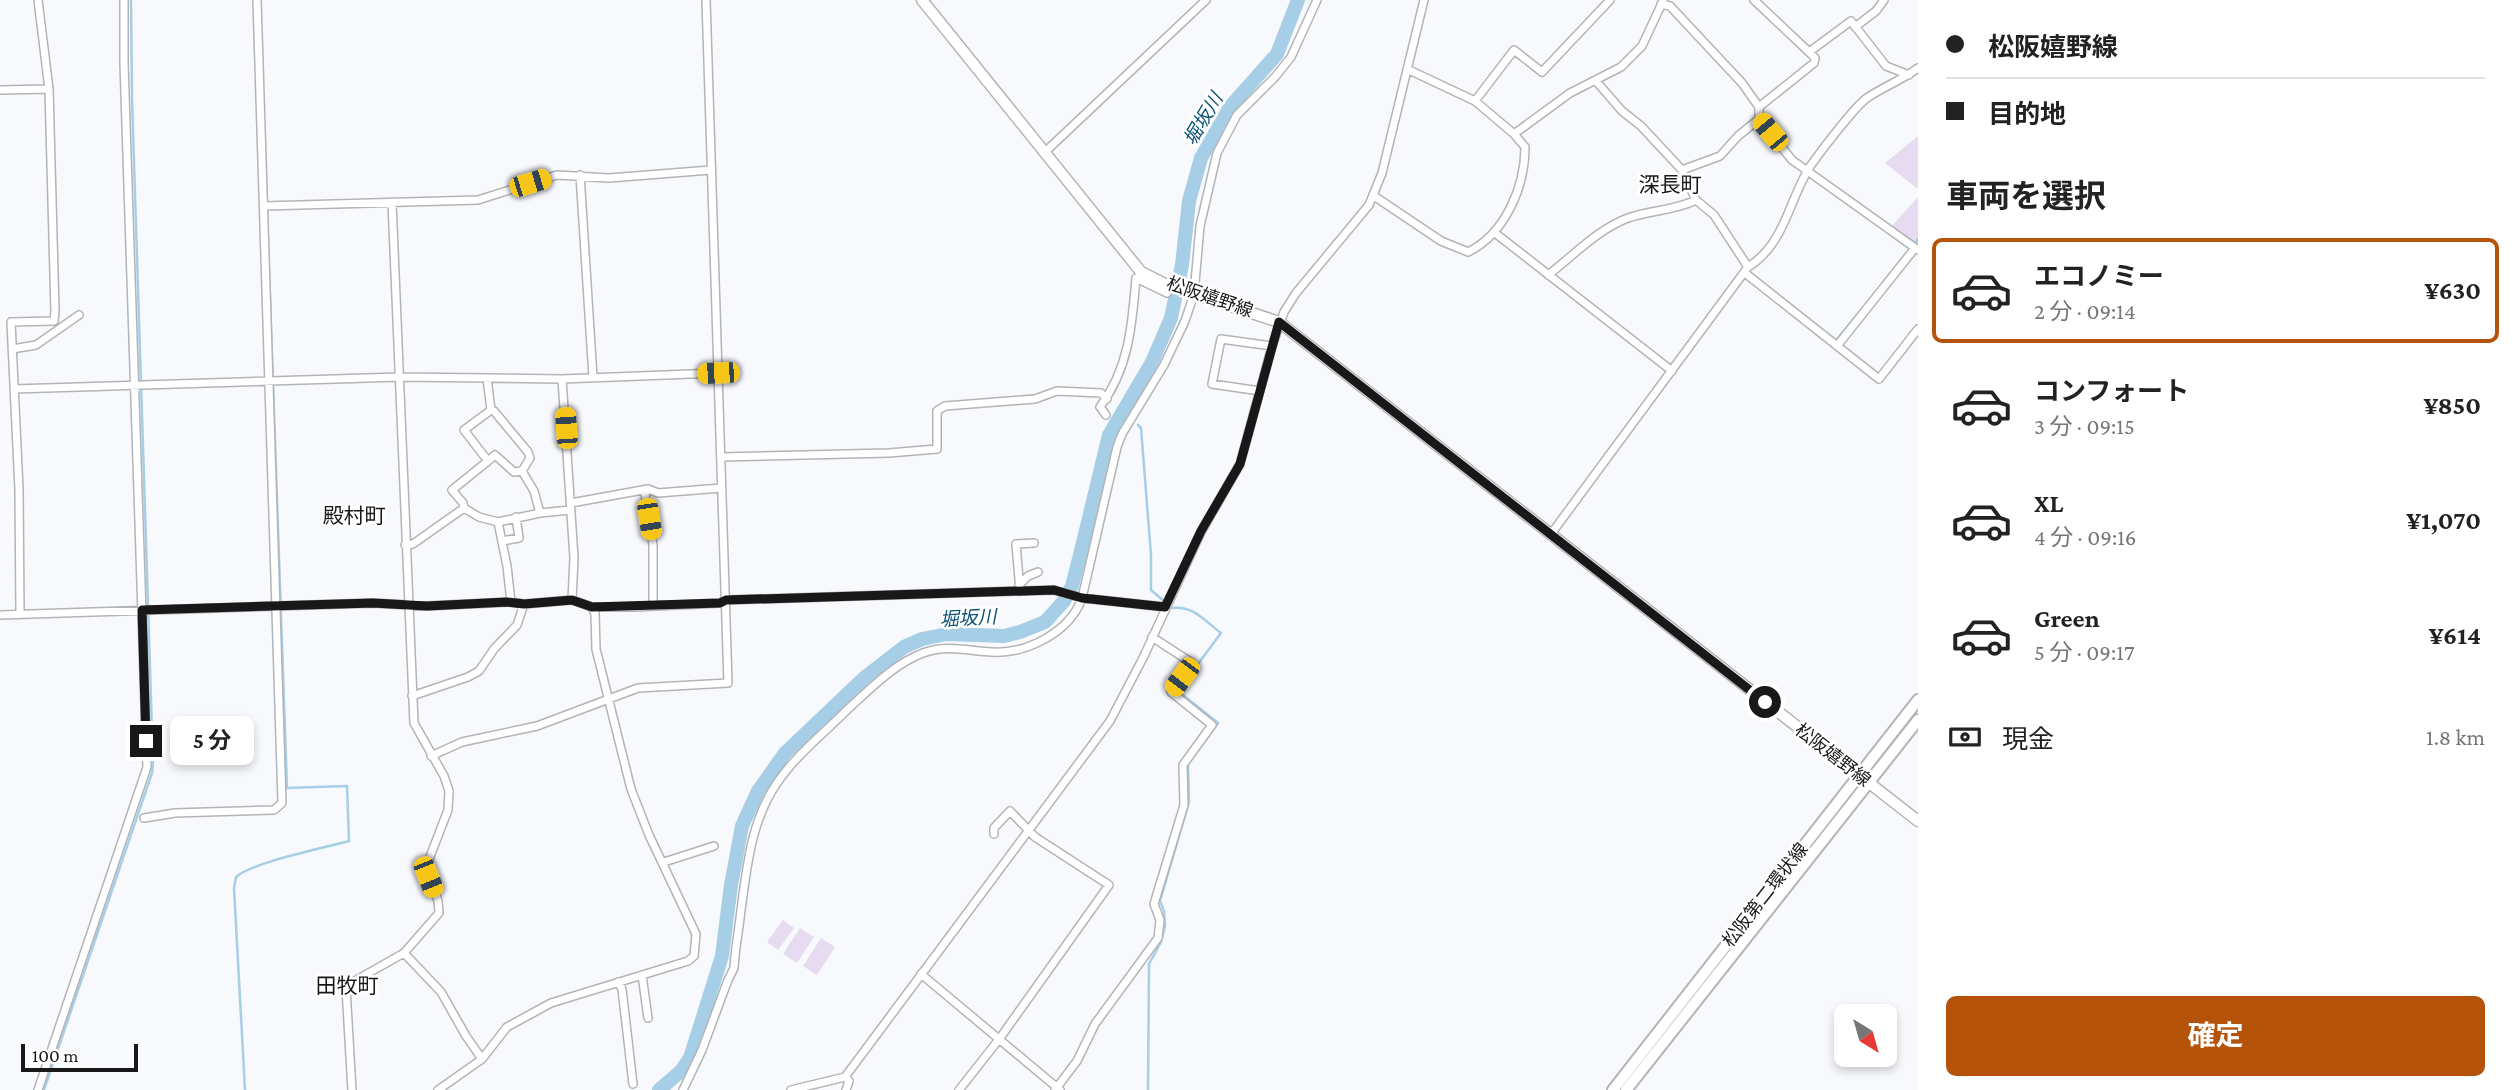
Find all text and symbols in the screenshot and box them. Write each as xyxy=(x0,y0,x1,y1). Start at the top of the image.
text: 松阪嬉野線 xyxy=(1988,33,2118,62)
water label: 堀坂川 xyxy=(1179,87,1228,149)
text: 目的地 xyxy=(1988,100,2066,129)
car xyxy=(1749,109,1792,155)
car xyxy=(507,167,554,199)
district label: 深長町 xyxy=(1639,173,1702,197)
text: 車両を選択 xyxy=(1946,178,2106,214)
icon: car xyxy=(1950,259,2013,322)
text: エコノミー xyxy=(2034,262,2164,291)
street label: 松阪嬉野線 xyxy=(1164,273,1256,321)
text: ¥630 xyxy=(2425,276,2481,305)
text: 2 分 · 09:14 xyxy=(2034,298,2136,324)
car xyxy=(697,362,740,384)
icon: car xyxy=(1950,374,2013,437)
text: コンフォート xyxy=(2034,377,2189,406)
text: ¥850 xyxy=(2423,391,2481,420)
car xyxy=(555,406,578,450)
text: 3 分 · 09:15 xyxy=(2034,413,2135,439)
icon: car xyxy=(1950,489,2013,552)
text: XL xyxy=(2034,489,2063,518)
car xyxy=(636,497,663,541)
district label: 殿村町 xyxy=(323,504,386,528)
text: ¥1,070 xyxy=(2406,506,2481,535)
text: 4 分 · 09:16 xyxy=(2034,524,2136,550)
icon: car xyxy=(1950,604,2013,667)
text: Green xyxy=(2034,604,2100,633)
water label: 堀坂川 xyxy=(939,606,999,630)
text: ¥614 xyxy=(2429,621,2481,650)
text: 5 分 · 09:17 xyxy=(2034,639,2135,665)
car xyxy=(1161,654,1204,700)
route start xyxy=(1749,686,1781,718)
callout: 5 分 xyxy=(170,716,255,766)
icon: cash xyxy=(1946,718,1984,756)
street label: 松阪嬉野線 xyxy=(1791,719,1875,791)
text: 1.8 km xyxy=(2426,724,2485,750)
route end xyxy=(130,725,162,757)
text: 現金 xyxy=(2002,725,2054,754)
text: 5 分 xyxy=(193,727,231,753)
street label: 松阪第二環状線 xyxy=(1718,839,1812,951)
car xyxy=(411,854,446,900)
district label: 田牧町 xyxy=(316,974,379,998)
button: 確定 xyxy=(1946,996,2485,1076)
north arrow xyxy=(1834,1004,1897,1068)
map controls xyxy=(1834,1004,1897,1067)
scale bar xyxy=(21,1041,138,1073)
text: 100 m xyxy=(32,1045,79,1066)

